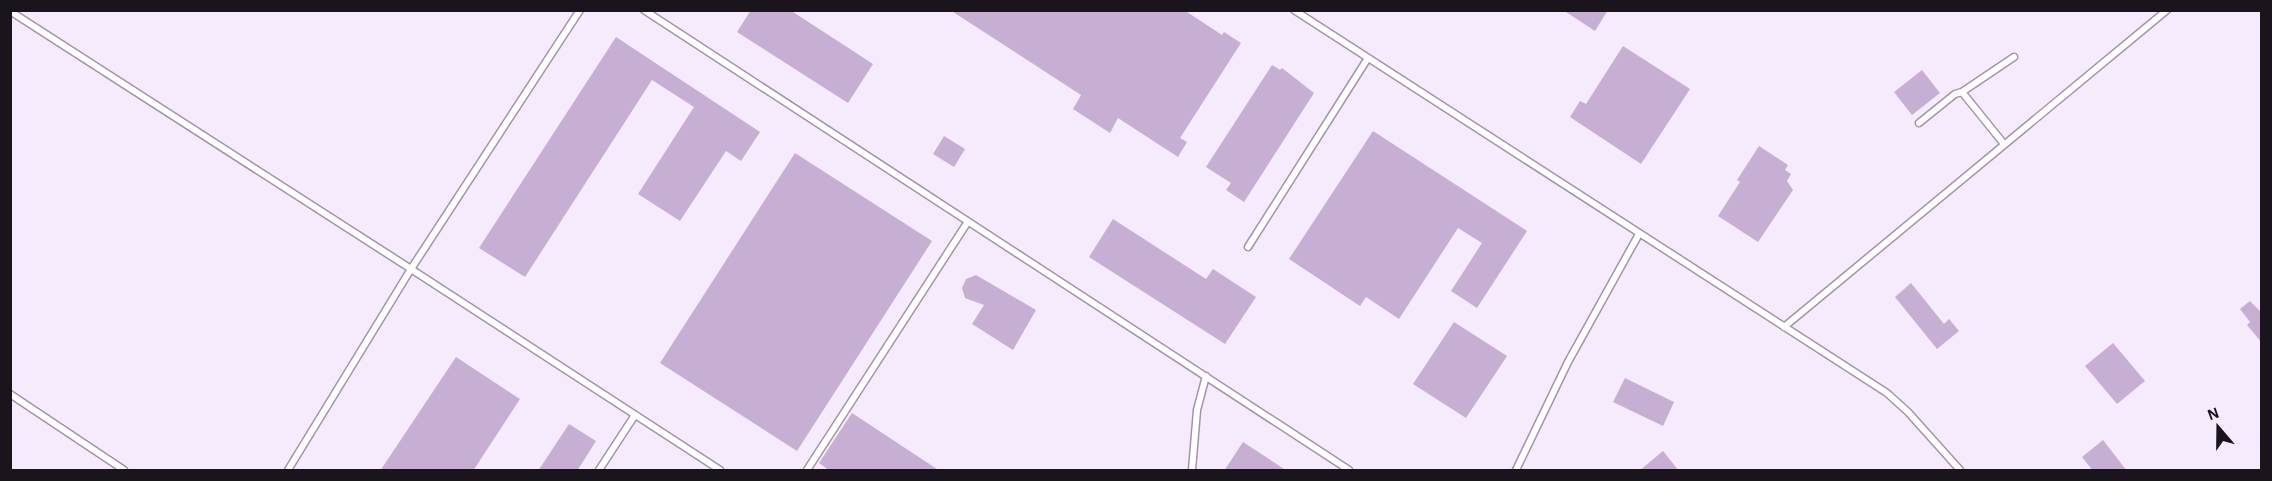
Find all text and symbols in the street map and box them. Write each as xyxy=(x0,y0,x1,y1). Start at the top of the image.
north arrow xyxy=(2188,397,2248,457)
text: N xyxy=(2205,404,2221,423)

